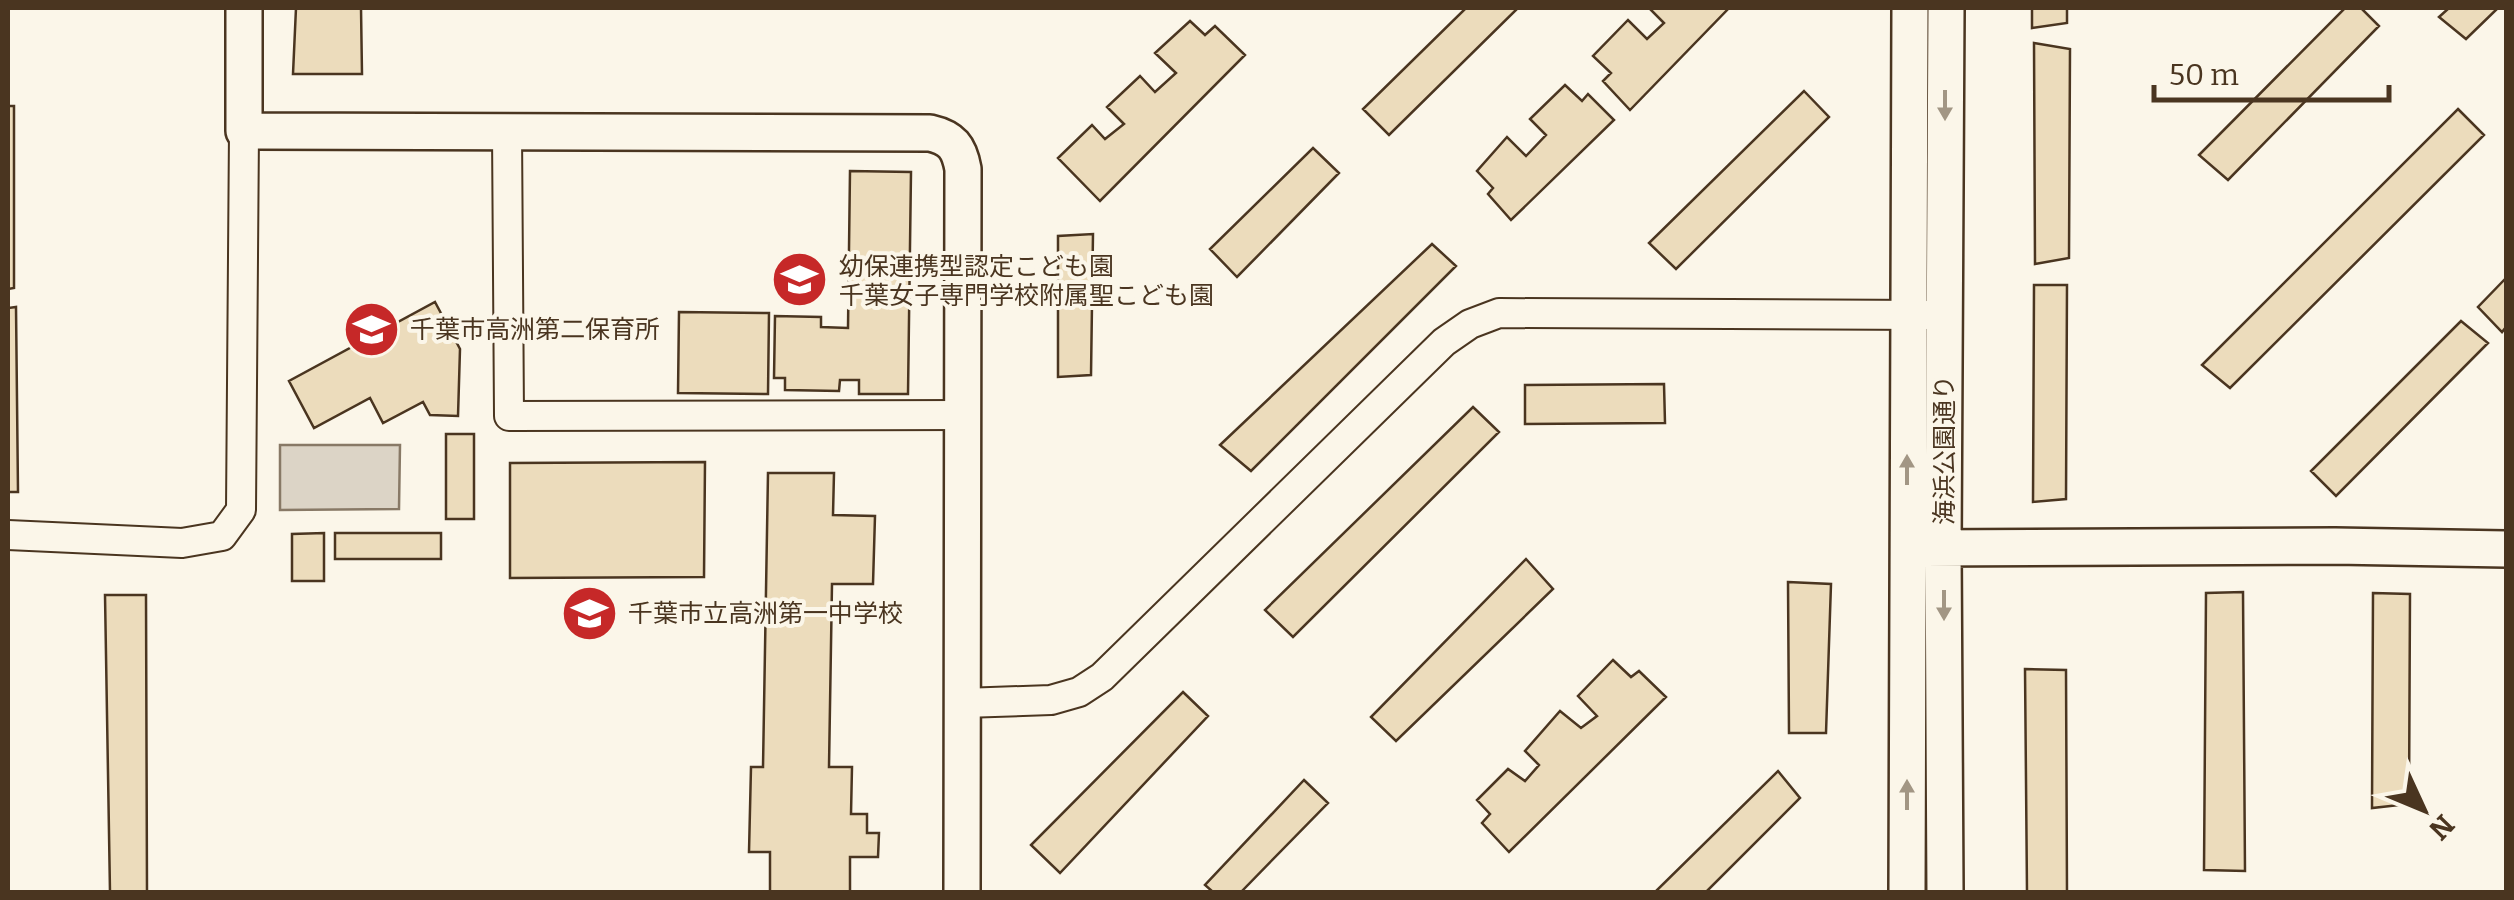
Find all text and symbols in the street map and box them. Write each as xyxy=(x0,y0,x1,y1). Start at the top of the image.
scale bar xyxy=(2154,40,2389,102)
text: 50 m xyxy=(2169,57,2239,93)
one-way arrow xyxy=(1937,89,1953,121)
school or university icon: 幼保連携型認定こども園 千葉女子専門学校附属聖こども園 xyxy=(770,250,830,310)
place label: 幼保連携型認定こども園 千葉女子専門学校附属聖こども園 xyxy=(839,252,1214,311)
school or university icon: 千葉市高洲第二保育所 xyxy=(341,299,401,359)
place label: 千葉市高洲第二保育所 xyxy=(410,315,660,345)
street label: 海浜公園通り xyxy=(1930,375,1960,525)
one-way arrow xyxy=(1899,454,1915,486)
school or university icon: 千葉市立高洲第一中学校 xyxy=(559,583,619,643)
one-way arrow xyxy=(1936,589,1952,621)
place label: 千葉市立高洲第一中学校 xyxy=(628,599,903,629)
north arrow xyxy=(2374,760,2474,860)
one-way arrow xyxy=(1899,779,1915,811)
text: N xyxy=(2422,808,2461,846)

